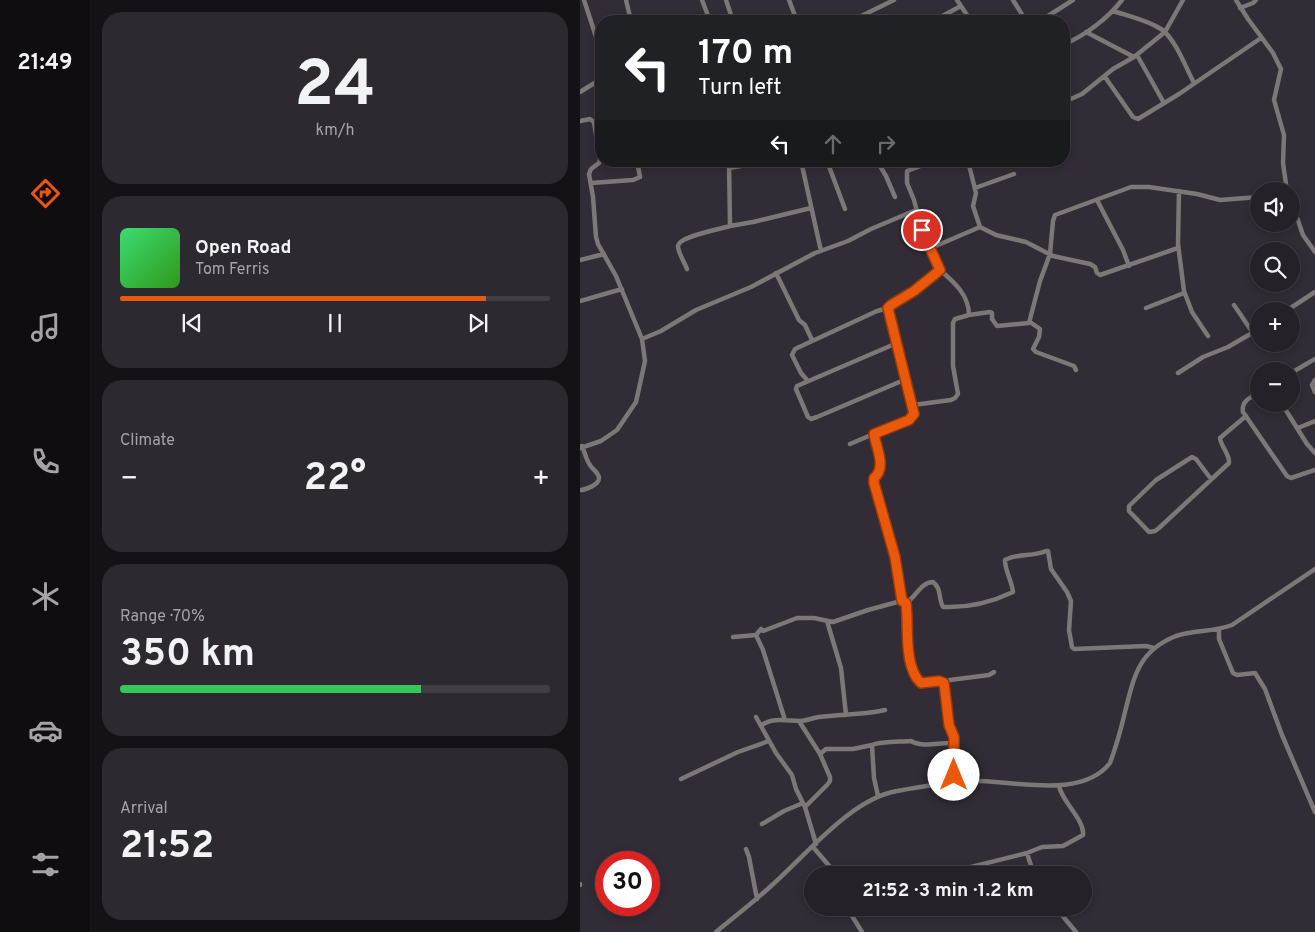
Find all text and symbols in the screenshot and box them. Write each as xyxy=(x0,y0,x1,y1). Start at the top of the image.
text: 170 m xyxy=(698,32,793,76)
icon: left xyxy=(615,35,680,100)
text: 24 xyxy=(294,47,376,129)
text: 21:49 xyxy=(17,50,73,77)
text: Turn left xyxy=(698,75,781,102)
text: km/h xyxy=(316,121,354,141)
icon: left xyxy=(766,130,794,158)
icon: ahead xyxy=(819,130,847,158)
icon: right xyxy=(872,130,900,158)
icon: directions xyxy=(28,176,63,211)
map controls xyxy=(1250,182,1300,412)
button: sound xyxy=(1250,182,1300,232)
pin xyxy=(901,209,943,251)
icon: arrive xyxy=(908,216,936,244)
text: Open Road xyxy=(195,236,291,260)
button: search xyxy=(1250,242,1300,292)
text: Tom Ferris xyxy=(195,260,269,280)
button: + xyxy=(1250,302,1300,352)
icon: previous xyxy=(178,309,206,337)
icon: pause xyxy=(321,309,349,337)
icon: next xyxy=(464,309,492,337)
icon: music xyxy=(28,310,63,345)
button: − xyxy=(1250,362,1300,412)
text: Climate xyxy=(120,431,175,451)
icon: phone xyxy=(28,444,63,479)
text: 22° xyxy=(304,455,366,504)
text: − xyxy=(120,462,138,498)
text: + xyxy=(532,462,550,498)
icon: climate xyxy=(28,579,63,614)
text: Range · 70% xyxy=(120,607,205,627)
text: 350 km xyxy=(120,631,255,680)
icon: car xyxy=(28,713,63,748)
position arrow xyxy=(927,748,979,800)
text: Arrival xyxy=(120,799,168,819)
text: 21:52 xyxy=(120,823,214,872)
icon: filters xyxy=(28,847,63,882)
speed limit sign: 30 xyxy=(595,851,660,916)
text: 21:52 · 3 min · 1.2 km xyxy=(862,879,1034,903)

